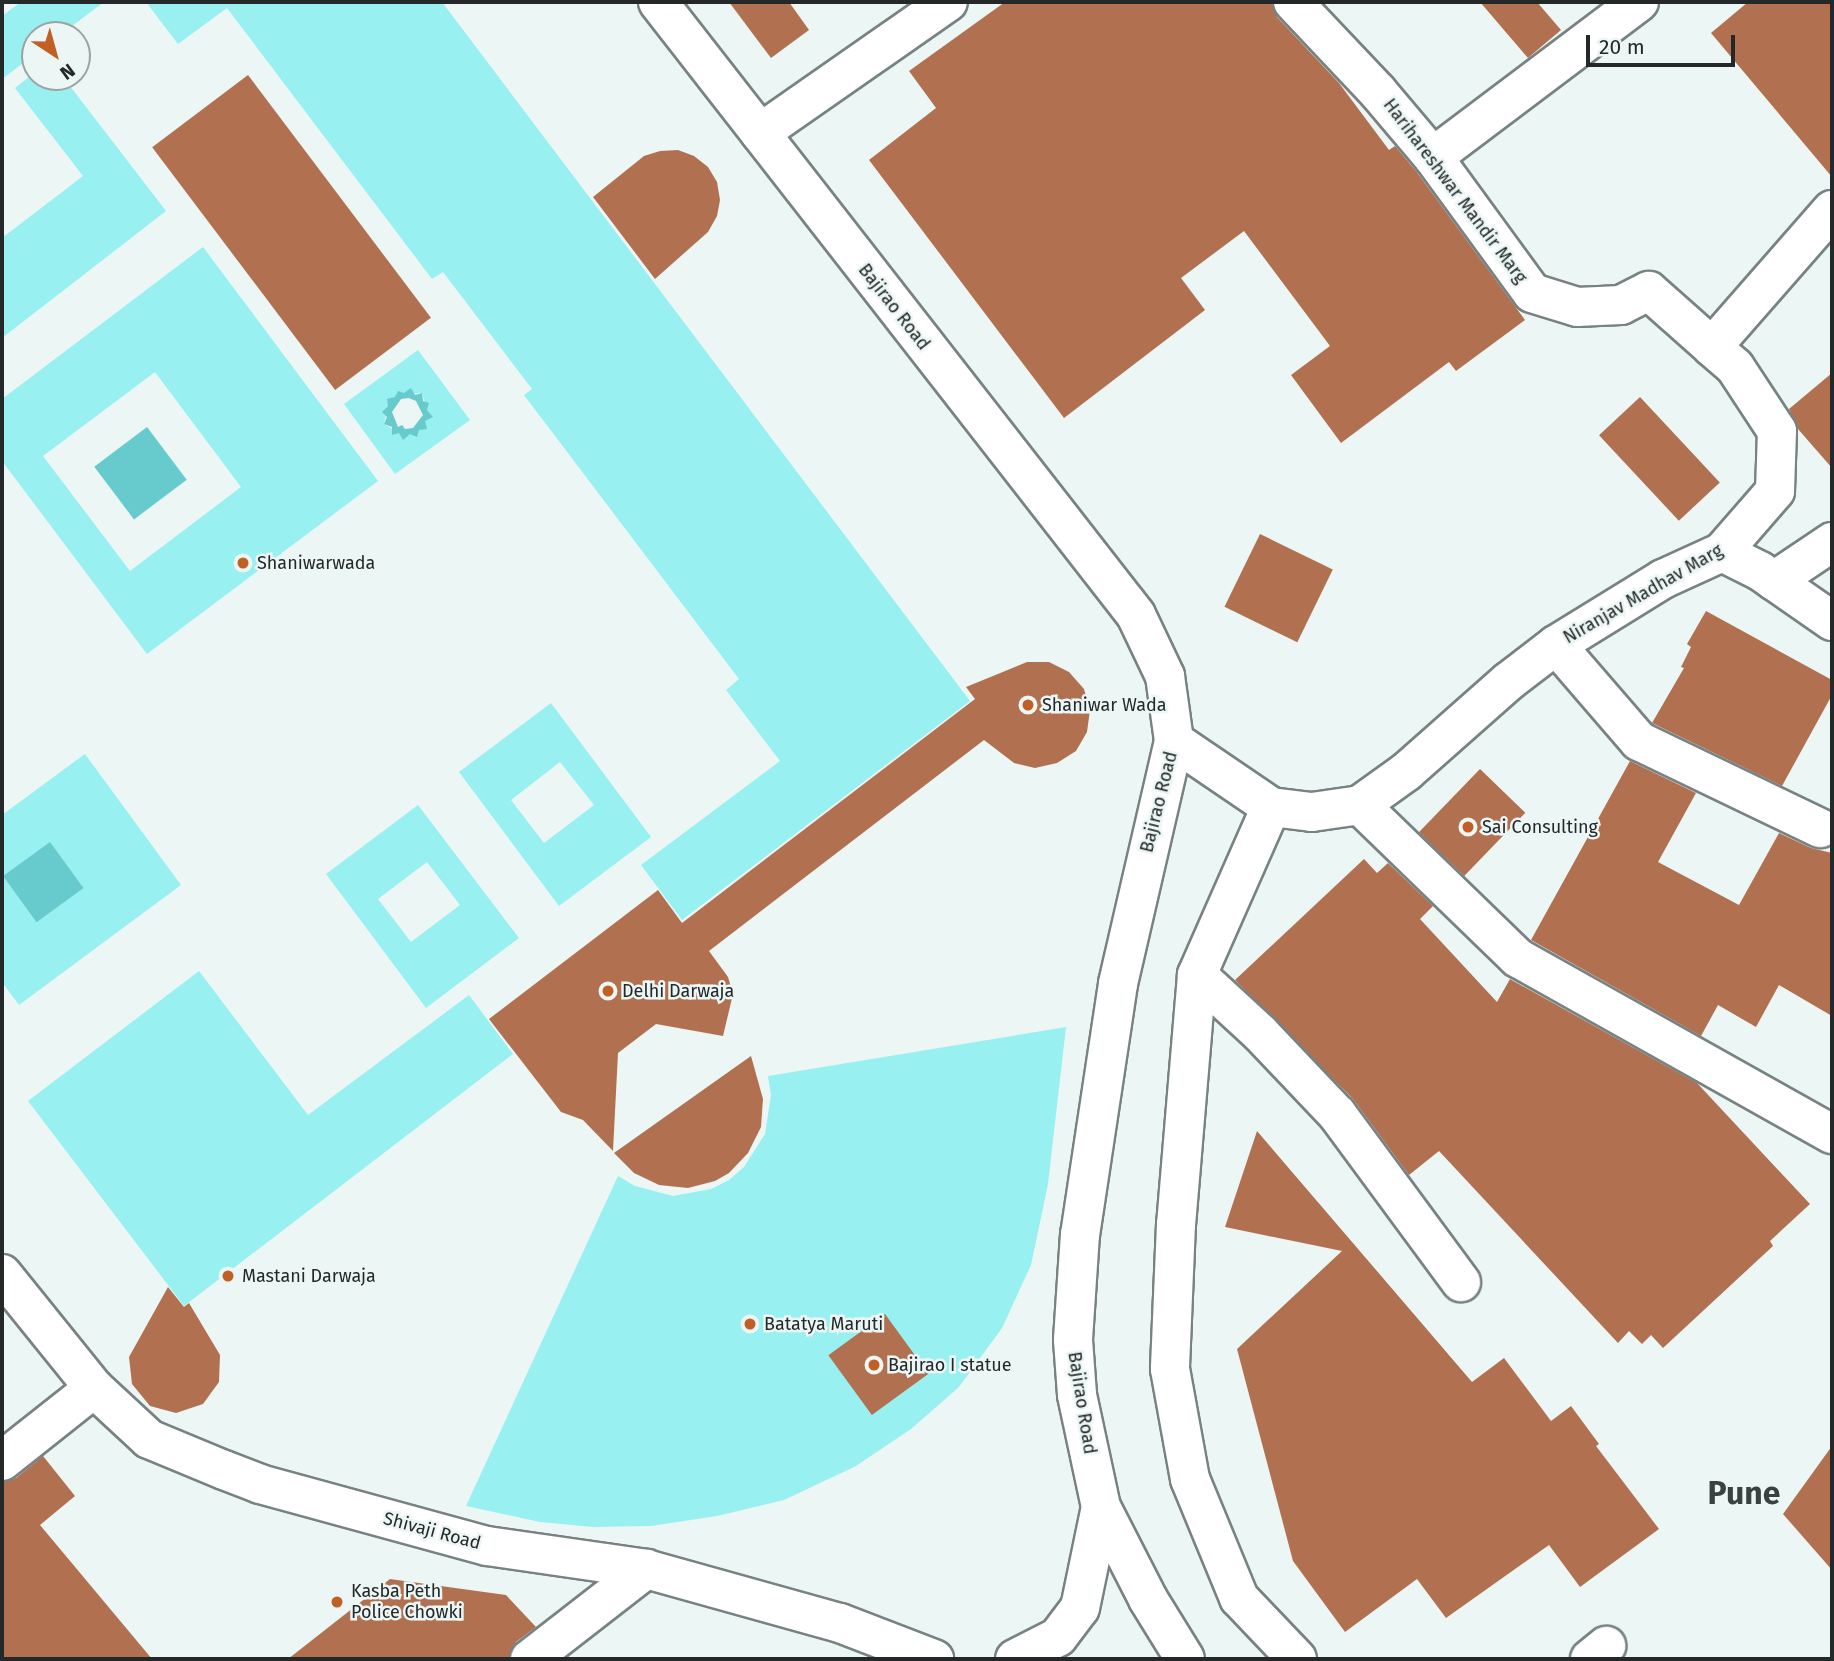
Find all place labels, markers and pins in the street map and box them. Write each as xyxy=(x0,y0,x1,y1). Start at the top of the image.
place label: Shaniwarwada xyxy=(257,552,375,574)
marker: Shaniwarwada xyxy=(235,555,251,571)
place label: Shaniwar Wada xyxy=(1042,694,1167,716)
marker: Shaniwar Wada xyxy=(1020,697,1036,713)
place label: Sai Consulting xyxy=(1482,816,1598,838)
marker: Sai Consulting xyxy=(1460,819,1476,835)
place label: Delhi Darwaja xyxy=(622,980,734,1002)
marker: Delhi Darwaja xyxy=(600,983,616,999)
place label: Mastani Darwaja xyxy=(242,1265,376,1287)
marker: Mastani Darwaja xyxy=(220,1268,236,1284)
place label: Batatya Maruti xyxy=(764,1313,883,1335)
marker: Batatya Maruti xyxy=(742,1316,758,1332)
place label: Bajirao I statue xyxy=(888,1354,1011,1376)
marker: Bajirao I statue xyxy=(866,1357,882,1373)
place label: Kasba Peth Police Chowki xyxy=(351,1581,463,1624)
marker: Kasba Peth Police Chowki xyxy=(329,1594,345,1610)

